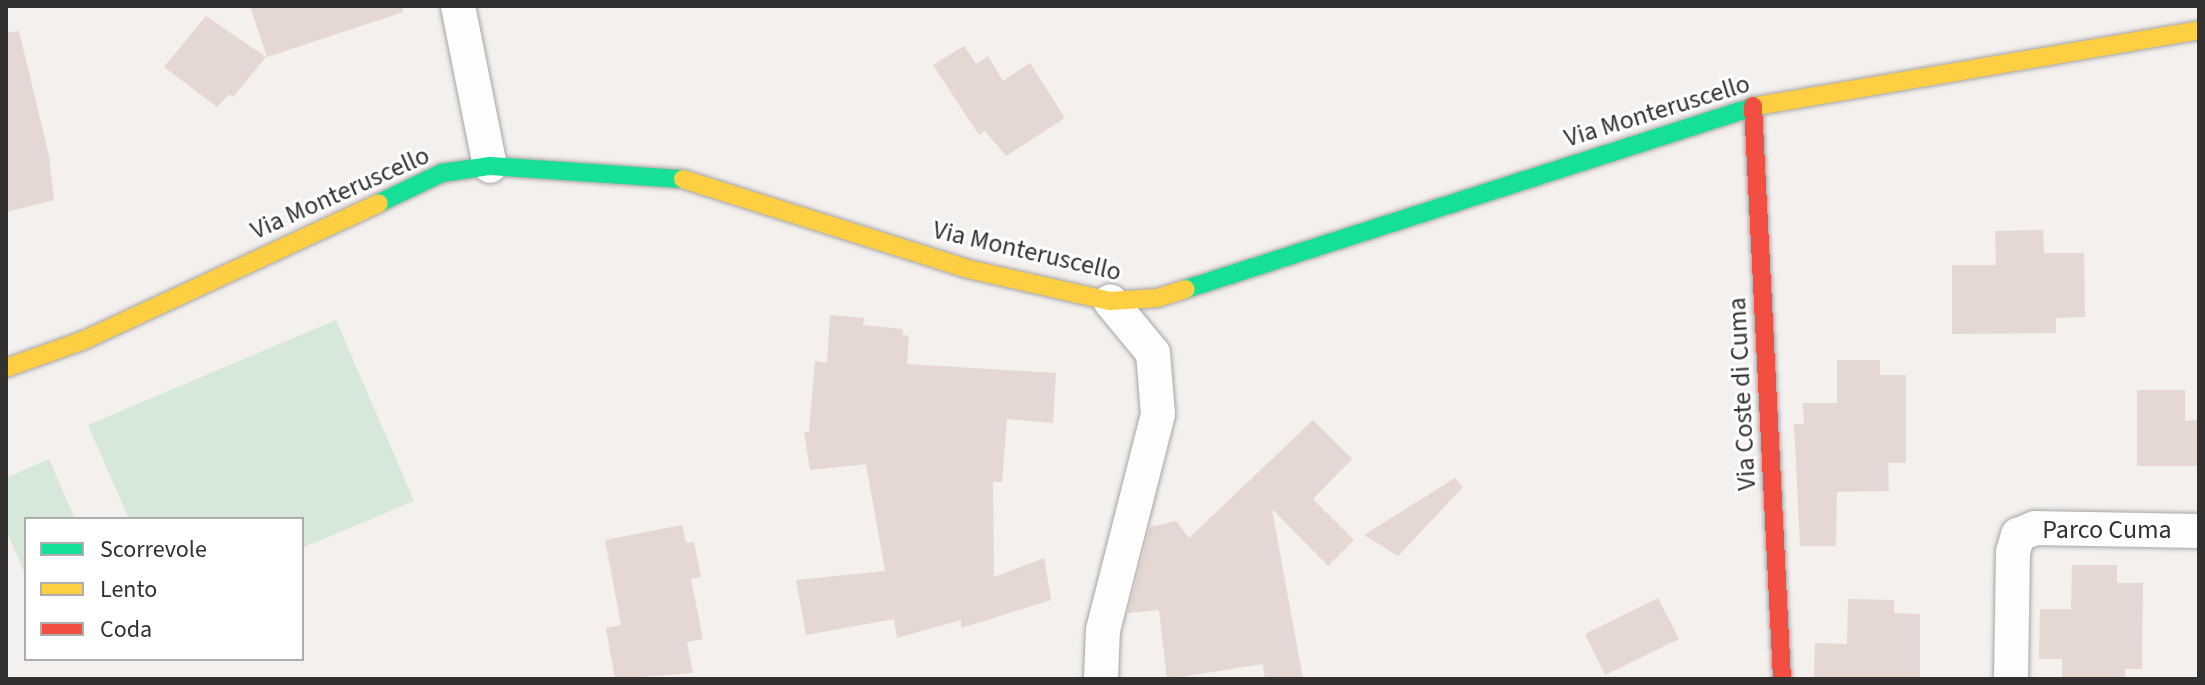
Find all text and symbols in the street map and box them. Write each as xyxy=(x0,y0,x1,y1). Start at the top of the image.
street label: Via Monteruscello xyxy=(1561,68,1753,154)
street label: Via Monteruscello xyxy=(246,140,434,246)
street label: Via Monteruscello xyxy=(930,214,1124,288)
street label: Via Coste di Cuma xyxy=(1721,297,1763,491)
street label: Parco Cuma xyxy=(2042,514,2172,546)
legend xyxy=(24,517,304,661)
text: Scorrevole xyxy=(100,532,207,567)
text: Lento xyxy=(100,572,157,607)
text: Coda xyxy=(100,612,152,647)

